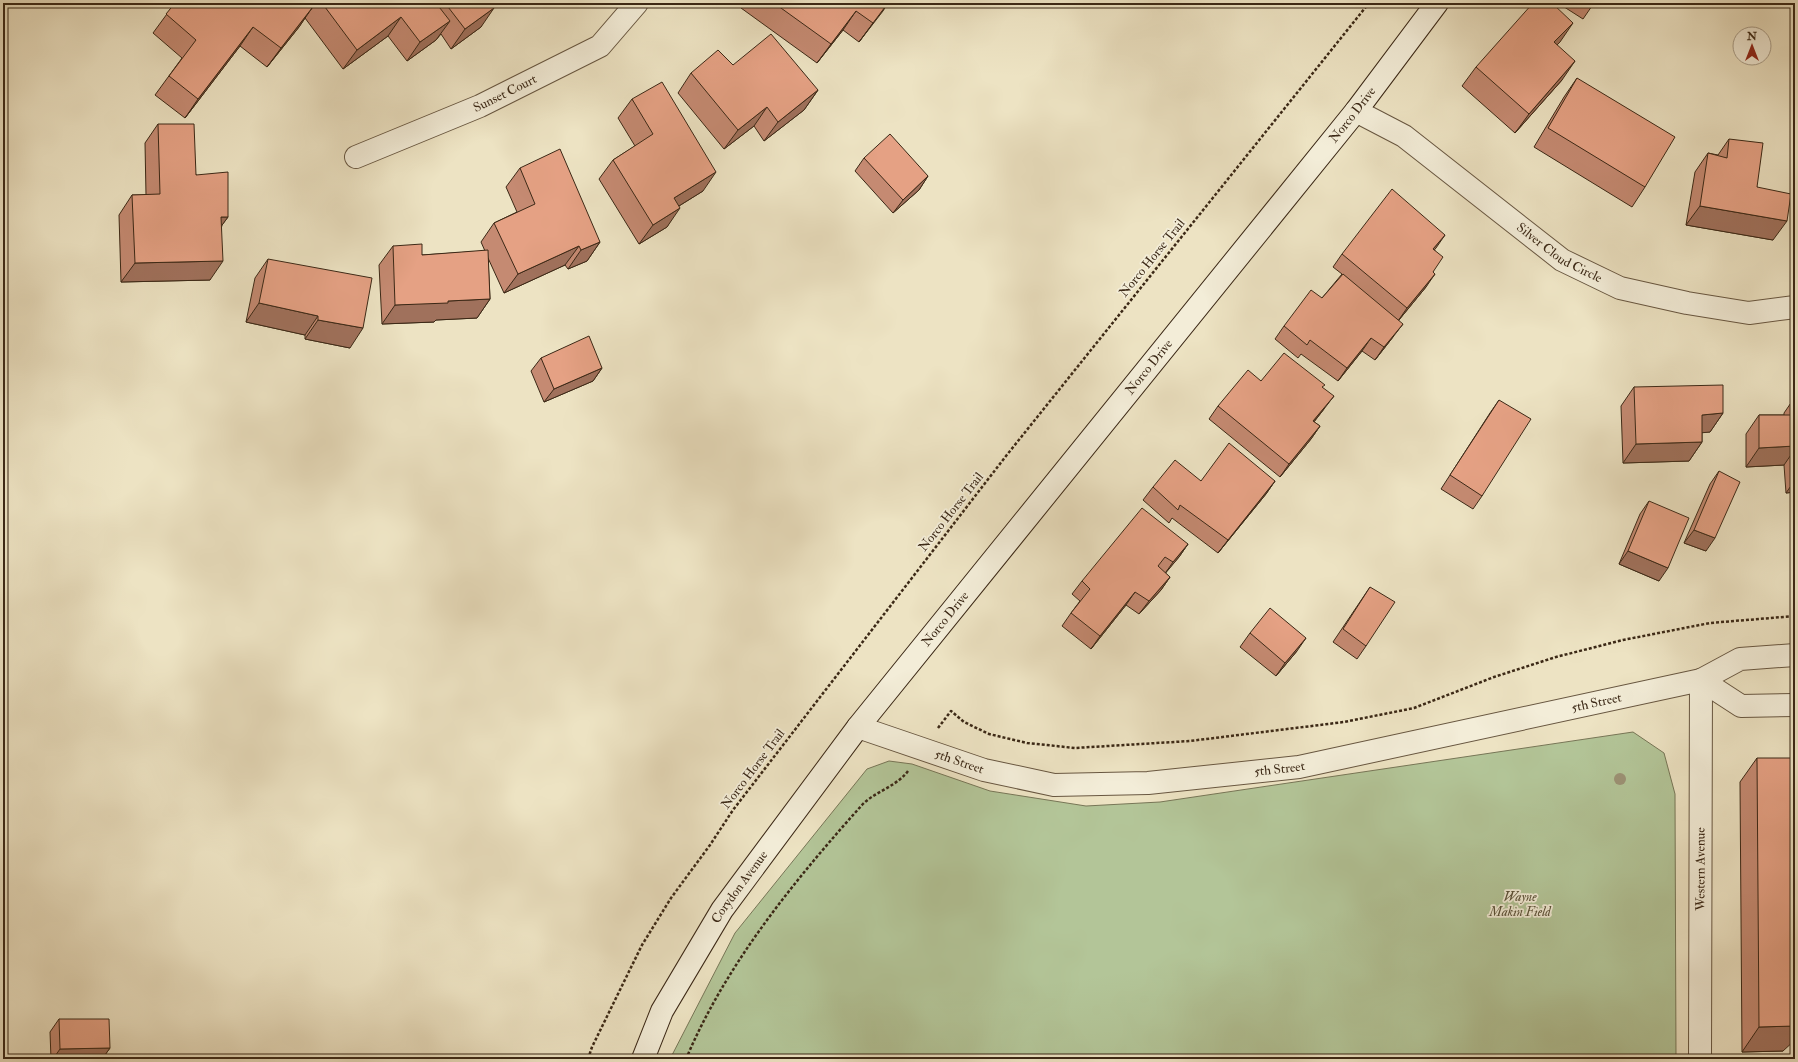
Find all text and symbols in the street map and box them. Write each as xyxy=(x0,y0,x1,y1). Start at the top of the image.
north arrow xyxy=(1732,26,1772,66)
text: N xyxy=(1746,30,1758,43)
street label: Sunset Court xyxy=(471,71,539,116)
street label: Norco Drive xyxy=(1326,83,1380,146)
street label: Norco Horse Trail xyxy=(1116,215,1189,300)
street label: Silver Cloud Circle xyxy=(1513,219,1605,286)
street label: Norco Drive xyxy=(1122,336,1176,398)
street label: Norco Horse Trail xyxy=(915,469,987,555)
street label: Norco Drive xyxy=(918,588,973,650)
street label: 5th Street xyxy=(1570,689,1623,716)
street label: Norco Horse Trail xyxy=(718,725,789,812)
street label: 5th Street xyxy=(933,746,986,777)
street label: 5th Street xyxy=(1253,758,1306,780)
street label: Western Avenue xyxy=(1692,827,1709,912)
street label: Corydon Avenue xyxy=(708,847,772,926)
park label: Wayne Makin Field xyxy=(1488,889,1552,920)

